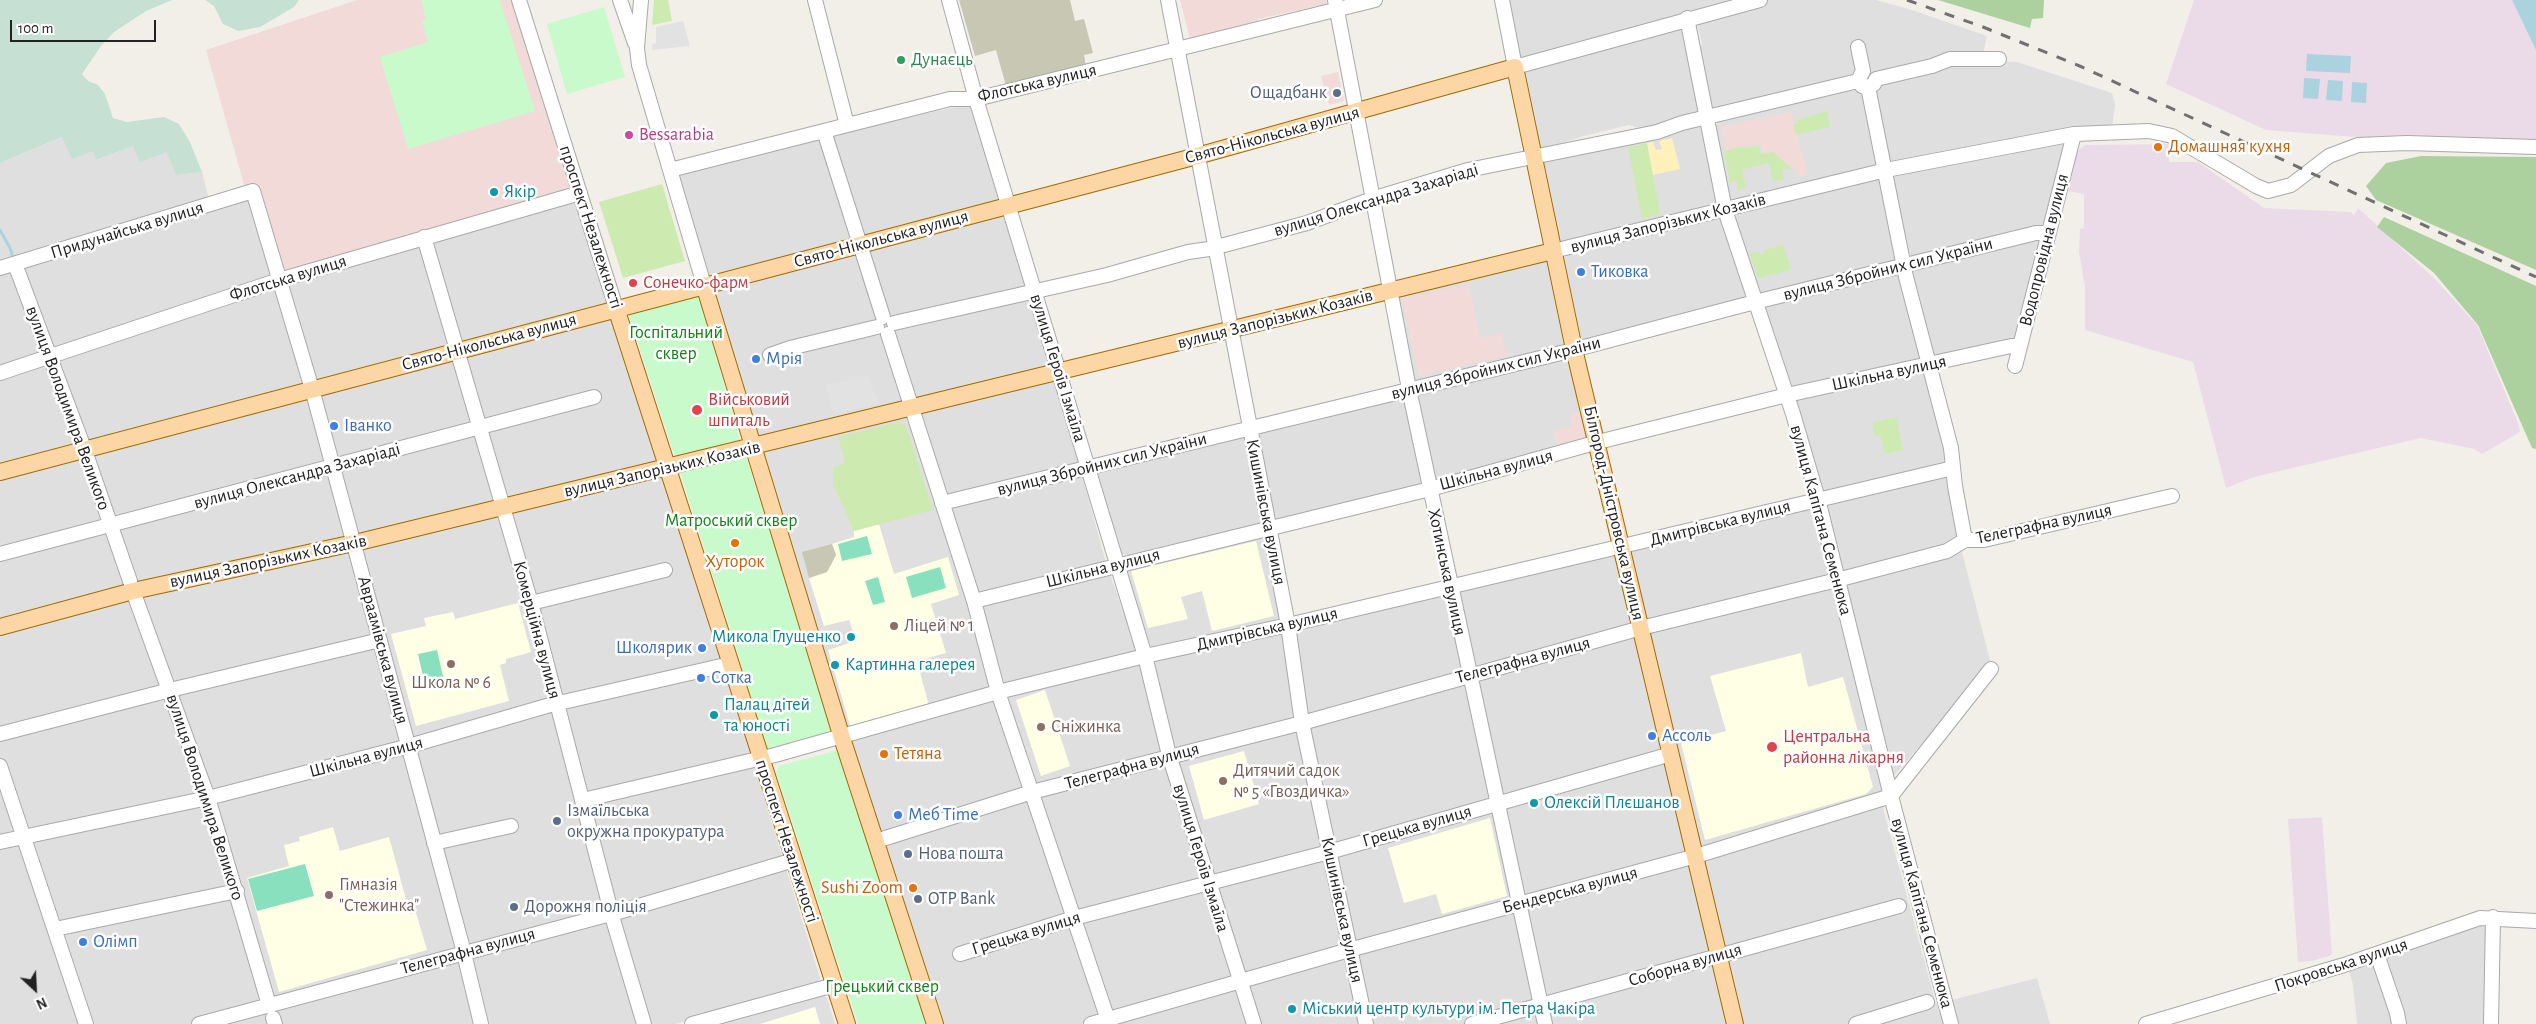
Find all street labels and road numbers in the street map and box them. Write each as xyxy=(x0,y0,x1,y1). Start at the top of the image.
street label: Флотська вулиця xyxy=(975,59,1099,107)
street label: Свято-Нікольська вулиця xyxy=(1182,101,1362,169)
street label: проспект Незалежності xyxy=(554,143,628,311)
street label: вулиця Олександра Захаріаді xyxy=(1271,159,1481,241)
street label: Водопровідна вулиця xyxy=(2015,171,2073,329)
street label: вулиця Запорізьких Козаків xyxy=(1568,188,1768,258)
street label: Придунайська вулиця xyxy=(48,196,206,264)
street label: Свято-Нікольська вулиця xyxy=(791,205,971,273)
street label: вулиця Збройних сил України xyxy=(1781,232,1995,306)
street label: Флотська вулиця xyxy=(227,250,349,306)
street label: вулиця Запорізьких Козаків xyxy=(1175,284,1375,354)
street label: вулиця Героїв Ізмаїла xyxy=(1025,291,1091,445)
street label: вулиця Володимира Великого xyxy=(21,303,115,513)
street label: Свято-Нікольська вулиця xyxy=(399,308,579,376)
street label: вулиця Збройних сил України xyxy=(1389,331,1603,405)
street label: Шкільна вулиця xyxy=(1830,350,1948,396)
street label: Білгород-Дністровська вулиця xyxy=(1579,404,1649,622)
street label: вулиця Капітана Семенюка xyxy=(1785,423,1857,617)
street label: вулиця Збройних сил України xyxy=(995,427,1209,501)
street label: вулиця Запорізьких Козаків xyxy=(562,436,762,502)
street label: Кишинівська вулиця xyxy=(1241,437,1291,587)
street label: вулиця Олександра Захаріаді xyxy=(191,438,403,514)
street label: Шкільна вулиця xyxy=(1437,444,1555,496)
street label: Дмитрівська вулиця xyxy=(1647,495,1793,551)
street label: Телеграфна вулиця xyxy=(1974,499,2114,549)
street label: Хотинська вулиця xyxy=(1423,507,1471,637)
street label: вулиця Запорізьких Козаків xyxy=(168,530,368,592)
street label: Шкільна вулиця xyxy=(1044,543,1162,593)
street label: Комерційна вулиця xyxy=(508,559,566,701)
street label: Авраамівська вулиця xyxy=(353,574,413,726)
street label: Дмитрівська вулиця xyxy=(1194,602,1340,656)
street label: Телеграфна вулиця xyxy=(1453,632,1593,688)
street label: вулиця Володимира Великого xyxy=(161,691,249,903)
street label: Шкільна вулиця xyxy=(307,731,425,783)
street label: Телеграфна вулиця xyxy=(1062,738,1202,794)
street label: проспект Незалежності xyxy=(750,757,824,925)
street label: вулиця Героїв Ізмаїла xyxy=(1168,781,1234,935)
street label: Грецька вулиця xyxy=(1360,800,1474,852)
street label: вулиця Капітана Семенюка xyxy=(1886,816,1958,1010)
street label: Кишинівська вулиця xyxy=(1316,835,1368,985)
street label: Бендерська вулиця xyxy=(1500,862,1640,918)
street label: Грецька вулиця xyxy=(969,906,1083,960)
street label: Телеграфна вулиця xyxy=(398,923,538,979)
street label: Покровська вулиця xyxy=(2271,933,2411,997)
street label: Соборна вулиця xyxy=(1626,938,1744,992)

